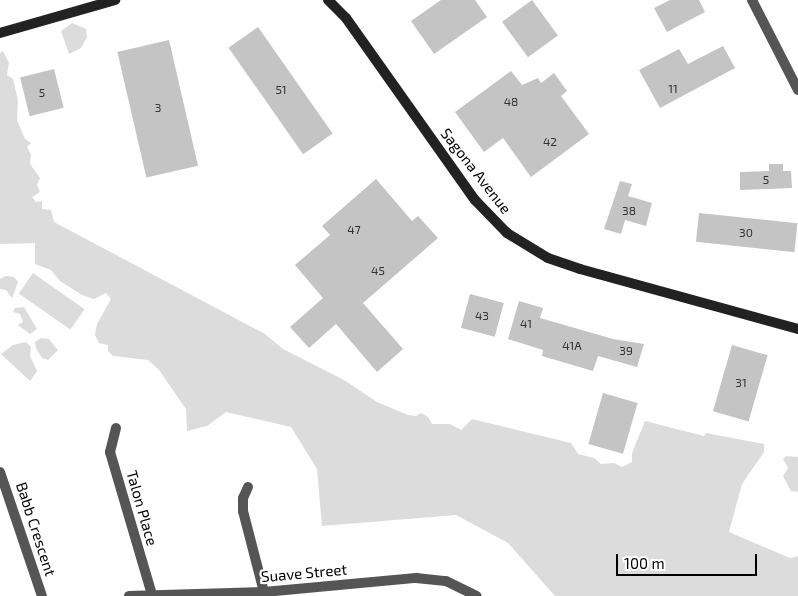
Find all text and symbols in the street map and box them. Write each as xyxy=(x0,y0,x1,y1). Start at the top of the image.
house number: 11 xyxy=(668,82,678,96)
house number: 51 xyxy=(275,83,287,97)
house number: 5 xyxy=(39,86,45,100)
house number: 48 xyxy=(504,95,518,109)
house number: 3 xyxy=(155,101,161,115)
street label: Sagona Avenue xyxy=(437,124,515,218)
house number: 42 xyxy=(543,135,557,149)
house number: 5 xyxy=(763,173,769,187)
house number: 38 xyxy=(622,204,636,218)
house number: 47 xyxy=(347,223,361,237)
house number: 30 xyxy=(739,226,753,240)
house number: 45 xyxy=(371,264,385,278)
house number: 43 xyxy=(475,309,489,323)
house number: 41 xyxy=(520,317,532,331)
house number: 41A xyxy=(562,339,582,353)
house number: 39 xyxy=(619,344,633,358)
house number: 31 xyxy=(735,376,747,390)
street label: Talon Place xyxy=(123,468,161,548)
street label: Babb Crescent xyxy=(12,480,60,578)
scale bar xyxy=(618,544,759,576)
text: 100 m xyxy=(624,554,665,572)
street label: Suave Street xyxy=(260,560,348,586)

